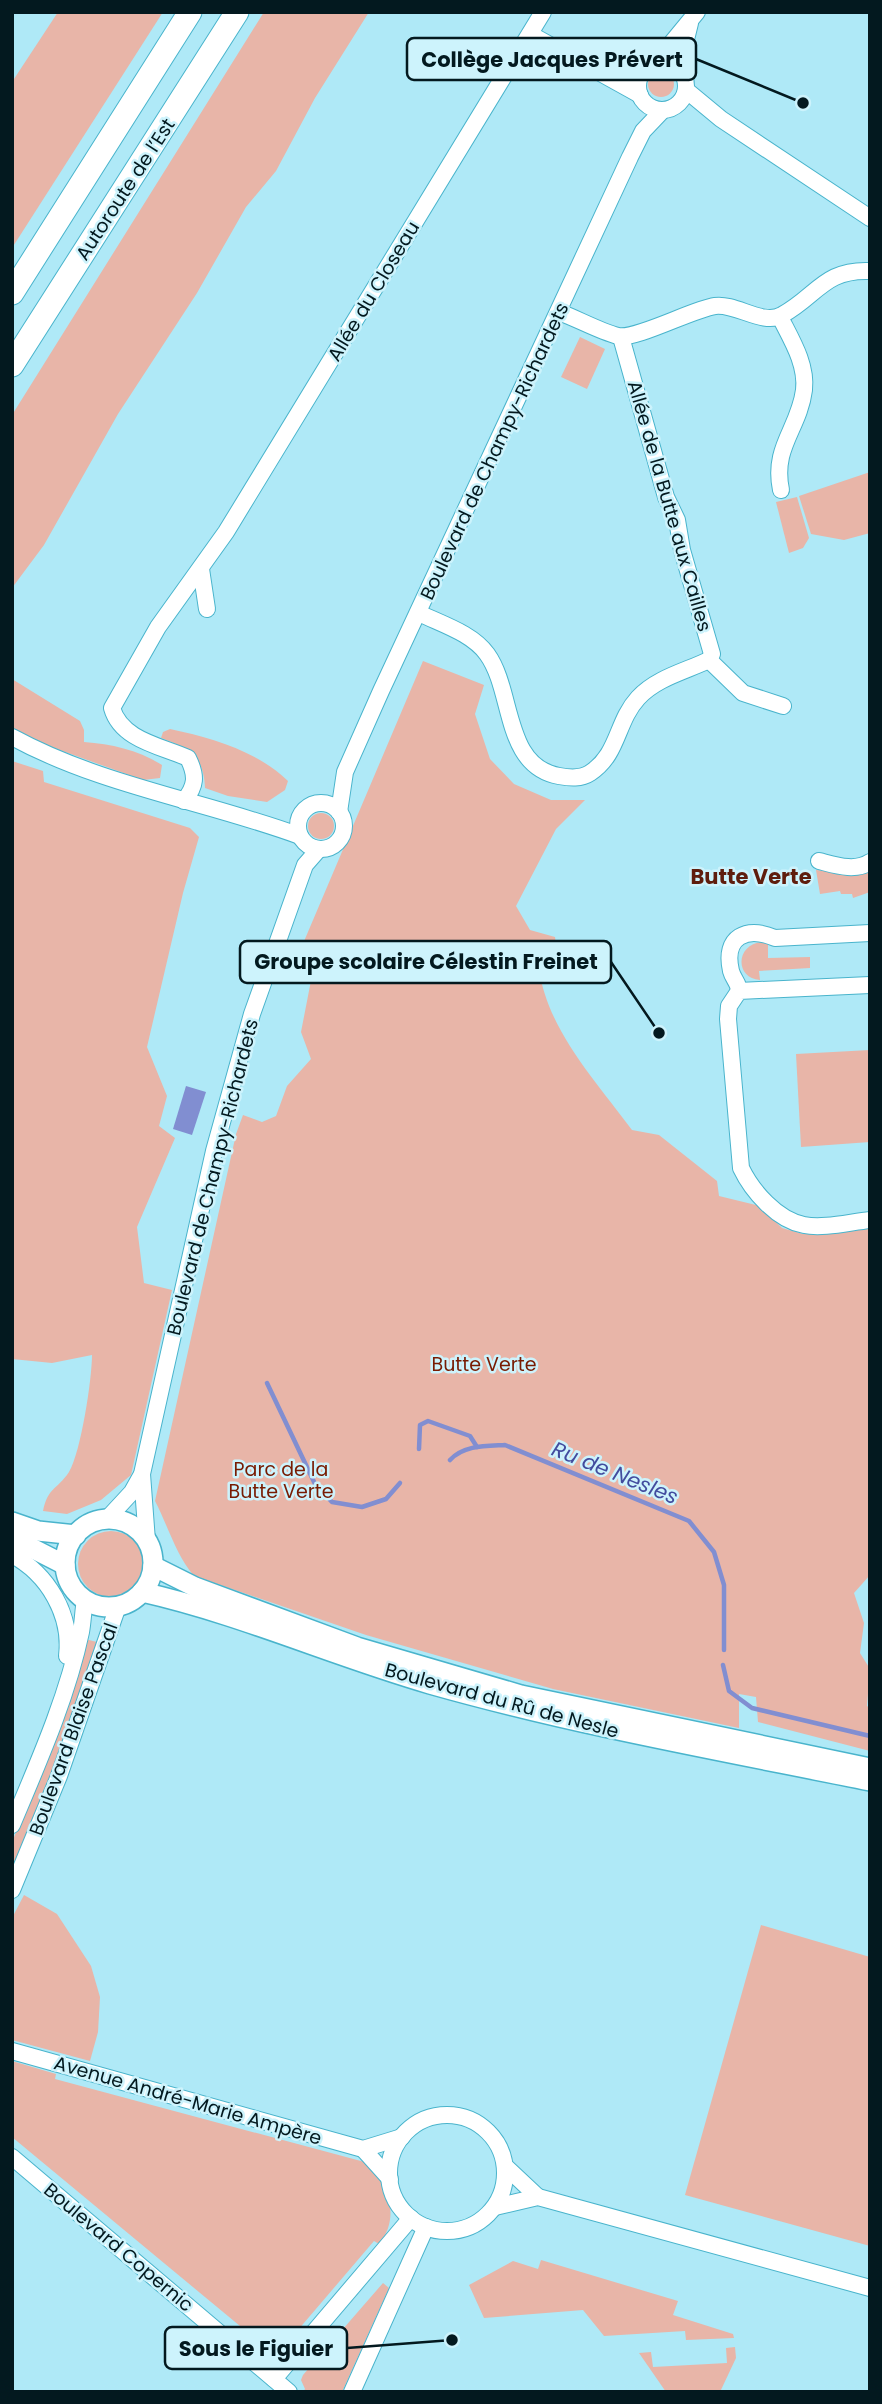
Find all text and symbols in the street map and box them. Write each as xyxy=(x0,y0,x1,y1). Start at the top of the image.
callout: Collège Jacques Prévert xyxy=(407,38,696,80)
text: Collège Jacques Prévert xyxy=(421,45,683,74)
street label: Autoroute de l’Est xyxy=(69,113,182,266)
street label: Allée du Closeau xyxy=(321,216,426,366)
street label: Boulevard de Champy-Richardets xyxy=(414,298,575,604)
street label: Allée de la Butte aux Cailles xyxy=(621,377,718,635)
district label: Butte Verte xyxy=(690,862,812,891)
callout: Groupe scolaire Célestin Freinet xyxy=(240,941,611,983)
text: Groupe scolaire Célestin Freinet xyxy=(254,947,598,976)
street label: Boulevard de Champy-Richardets xyxy=(160,1016,265,1338)
park label: Butte Verte xyxy=(432,1351,536,1378)
water label: Ru de Nesles xyxy=(548,1434,683,1511)
park label: Parc de la Butte Verte xyxy=(229,1456,333,1505)
street label: Boulevard Blaise Pascal xyxy=(22,1619,125,1839)
street label: Boulevard du Rû de Nesle xyxy=(382,1656,622,1745)
street label: Avenue André-Marie Ampère xyxy=(51,2049,325,2152)
street label: Boulevard Copernic xyxy=(38,2177,199,2318)
callout: Sous le Figuier xyxy=(165,2327,347,2369)
text: Sous le Figuier xyxy=(179,2334,333,2363)

